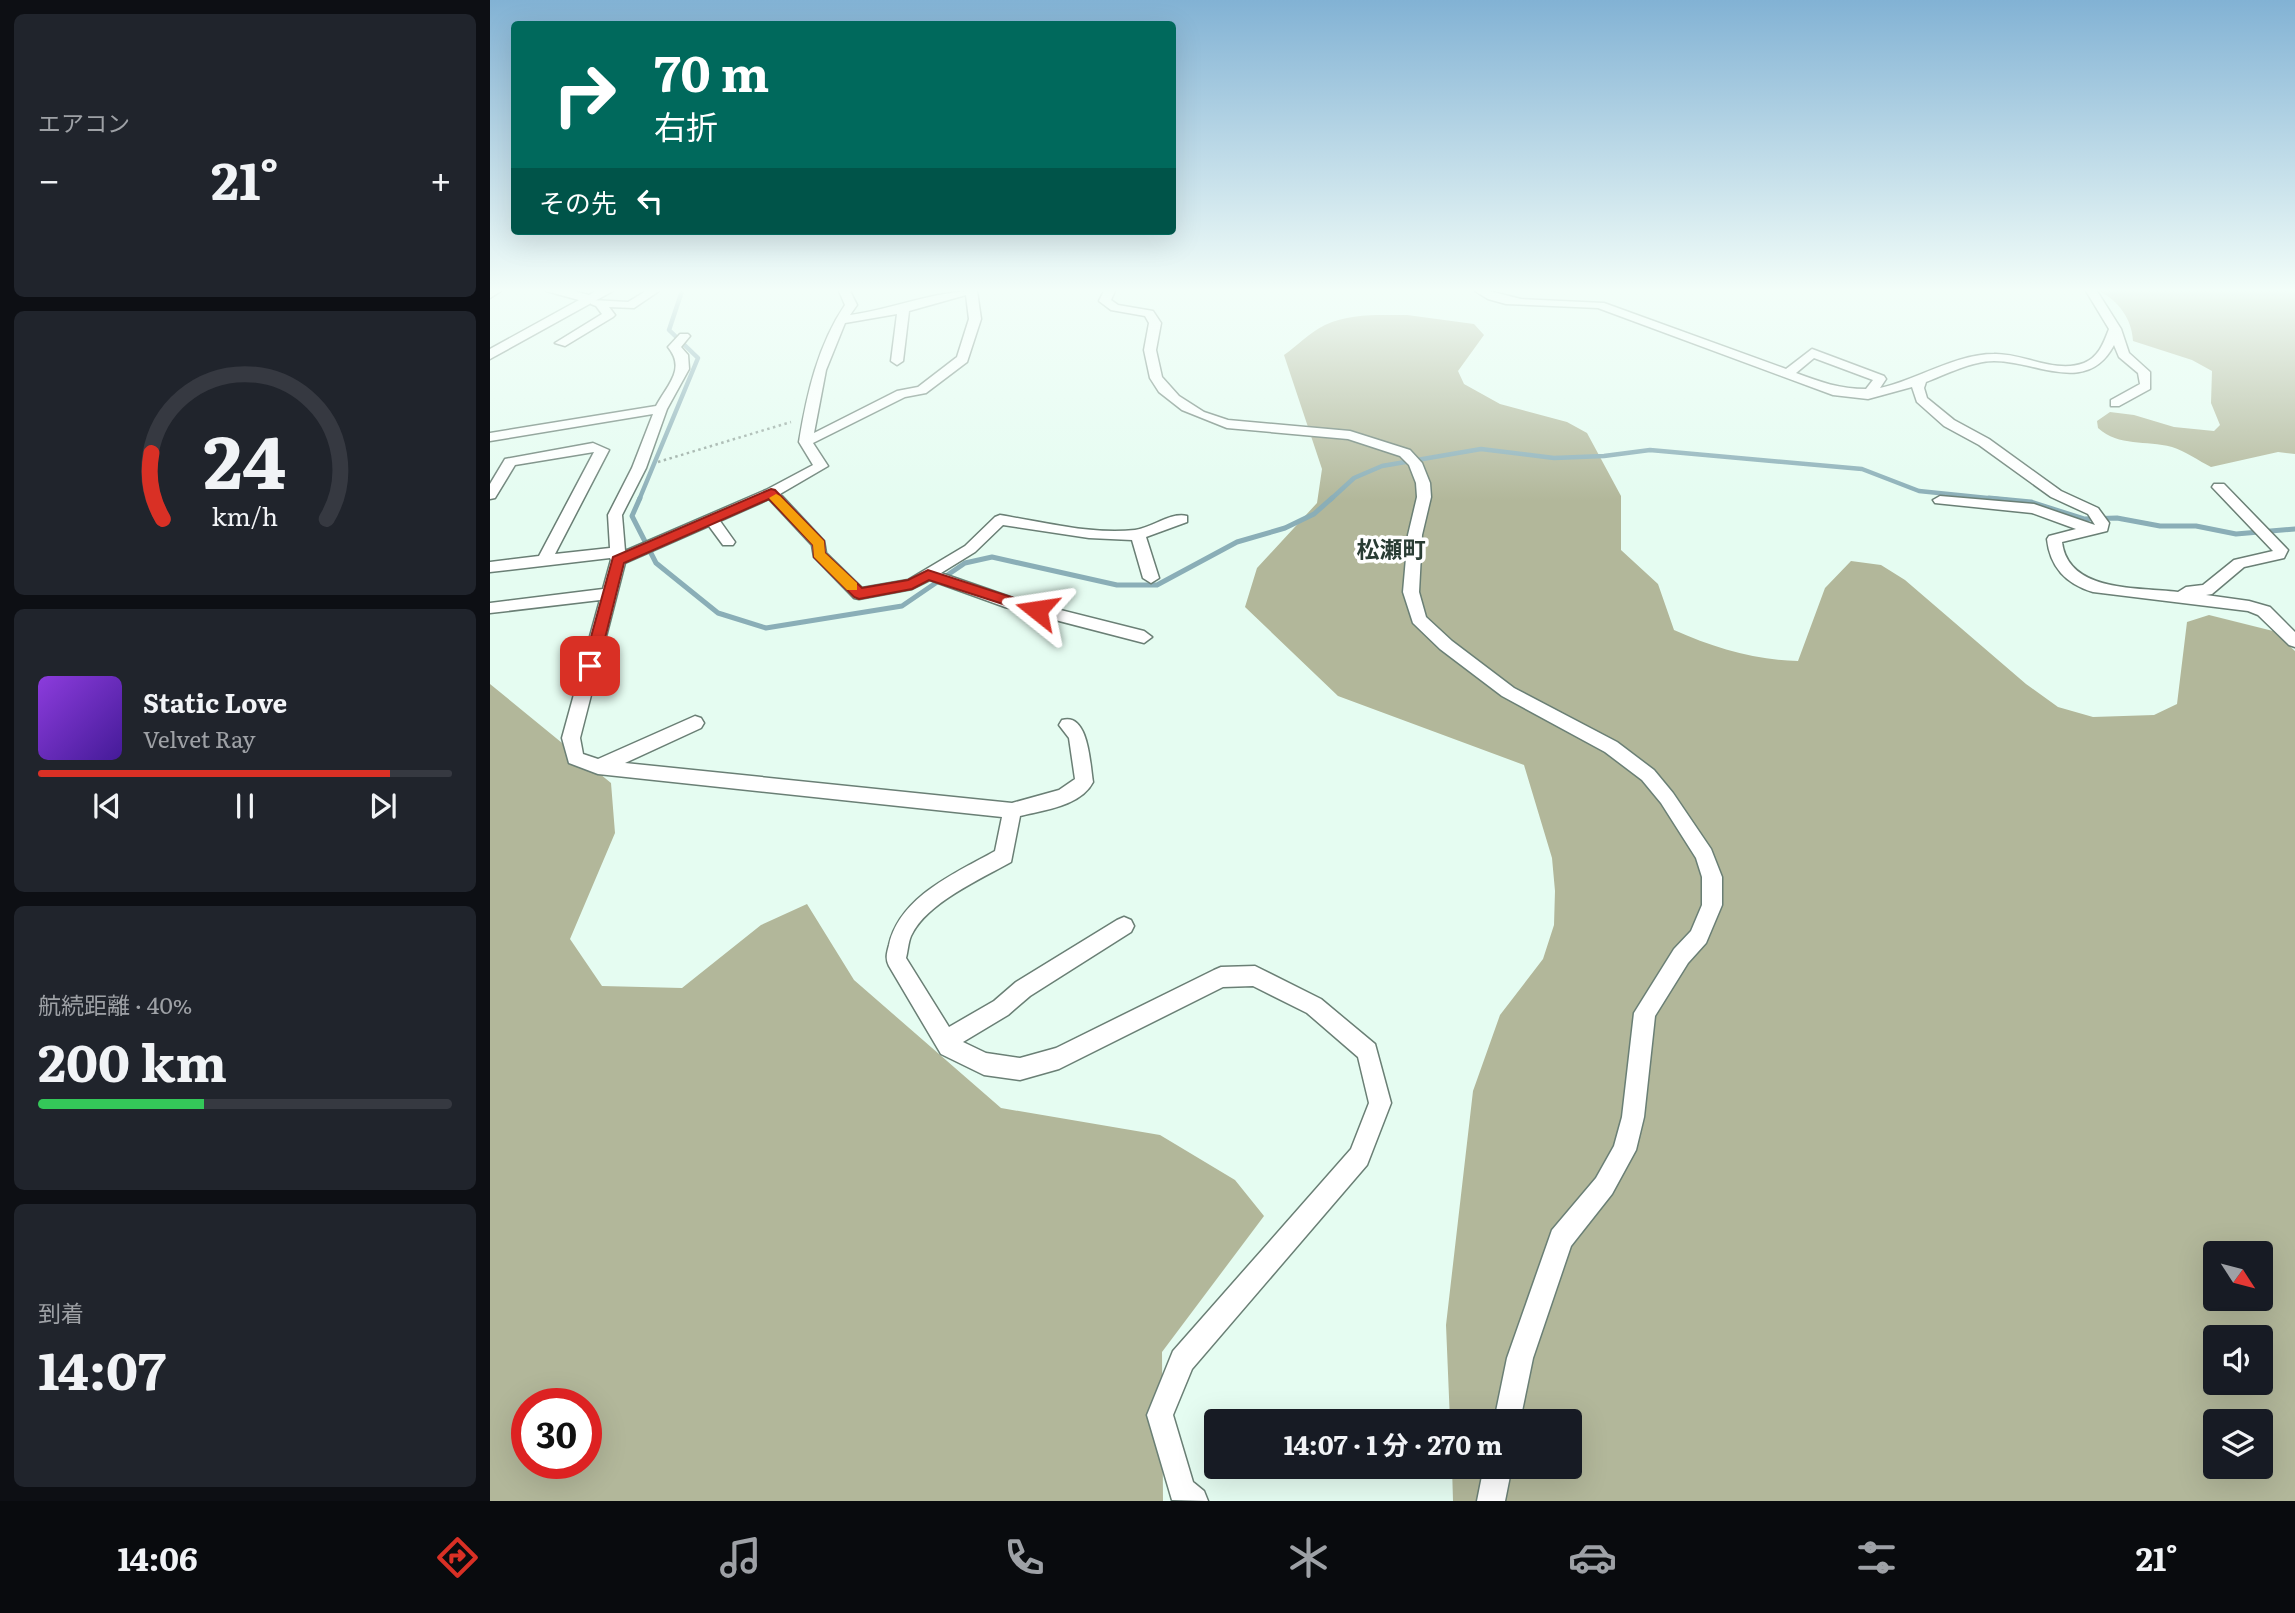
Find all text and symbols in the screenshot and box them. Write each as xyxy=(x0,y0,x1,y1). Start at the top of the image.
text: 70 m xyxy=(654,34,769,107)
icon: right xyxy=(539,49,630,140)
text: 右折 xyxy=(654,101,718,149)
text: エアコン xyxy=(38,105,130,139)
text: 21° xyxy=(211,139,279,216)
text: − xyxy=(38,149,60,206)
text: + xyxy=(430,149,452,206)
text: その先 xyxy=(539,182,617,221)
icon: left xyxy=(631,182,669,220)
text: 24 xyxy=(204,404,287,512)
text: km/h xyxy=(212,497,278,534)
district label: 松瀬町 xyxy=(1357,531,1426,565)
position arrow xyxy=(1000,573,1074,647)
pin xyxy=(560,636,620,696)
icon: arrive xyxy=(571,647,609,685)
text: Static Love xyxy=(143,682,287,721)
text: Velvet Ray xyxy=(143,721,255,755)
icon: previous xyxy=(88,787,126,825)
icon: pause xyxy=(226,787,264,825)
icon: next xyxy=(364,787,402,825)
text: 航続距離 · 40% xyxy=(38,987,192,1021)
text: 200 km xyxy=(38,1021,227,1098)
north arrow xyxy=(2203,1241,2273,1311)
map controls xyxy=(2203,1241,2273,1479)
text: 到着 xyxy=(38,1295,84,1329)
button: sound xyxy=(2203,1325,2273,1395)
text: 14:07 xyxy=(38,1329,166,1406)
speed limit sign: 30 xyxy=(511,1388,602,1479)
button: layers xyxy=(2203,1409,2273,1479)
text: 14:07 · 1 分 · 270 m xyxy=(1284,1424,1502,1463)
text: 14:06 xyxy=(117,1533,198,1581)
icon: directions xyxy=(433,1533,482,1582)
icon: music xyxy=(716,1533,765,1582)
icon: phone xyxy=(1000,1533,1049,1582)
icon: climate xyxy=(1284,1533,1333,1582)
icon: car xyxy=(1568,1533,1617,1582)
icon: filters xyxy=(1852,1533,1901,1582)
text: 21° xyxy=(2136,1533,2178,1581)

